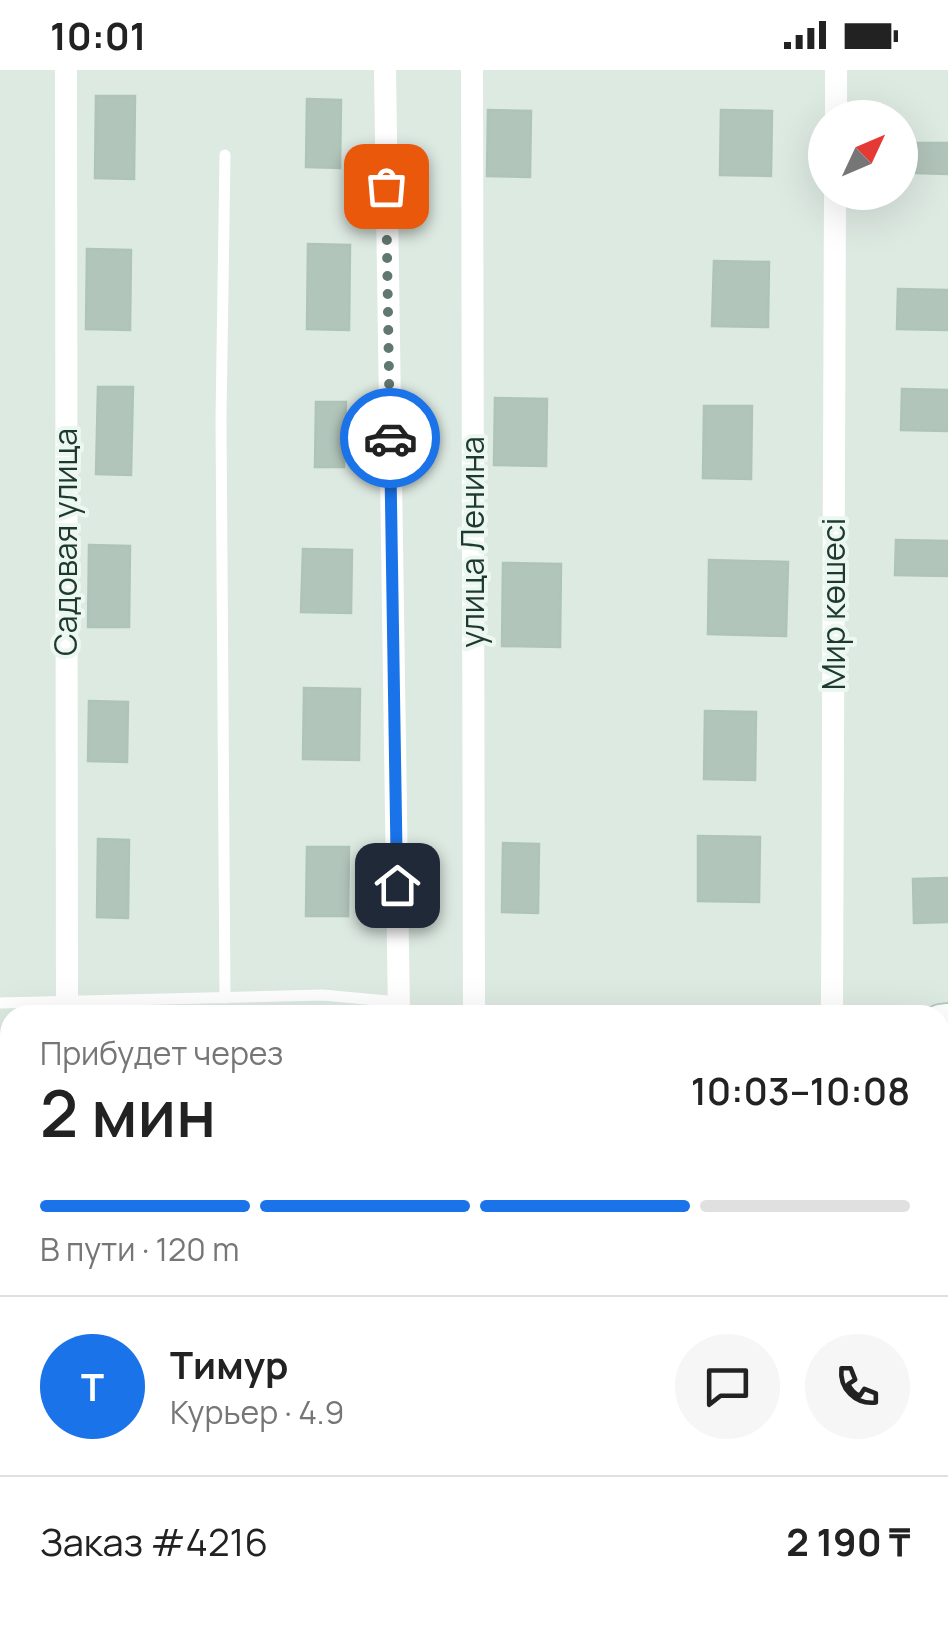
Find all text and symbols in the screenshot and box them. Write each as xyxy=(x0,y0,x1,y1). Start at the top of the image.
text: 10:01 xyxy=(50,9,146,61)
north arrow xyxy=(808,100,918,210)
map controls xyxy=(808,100,918,210)
pin xyxy=(344,144,429,229)
icon: bag xyxy=(359,159,414,214)
courier xyxy=(340,388,440,488)
icon: car xyxy=(363,411,418,466)
street label: Садовая улица xyxy=(43,428,87,656)
street label: улица Ленина xyxy=(450,436,494,648)
street label: Мир көшесі xyxy=(811,518,855,690)
pin xyxy=(355,843,440,928)
icon: home xyxy=(370,858,425,913)
text: Прибудет через xyxy=(40,1031,283,1075)
text: 10:03–10:08 xyxy=(691,1064,910,1116)
text: 2 мин xyxy=(40,1068,216,1157)
text: В пути · 120 m xyxy=(40,1227,239,1271)
button: chat xyxy=(675,1334,780,1439)
button: phone xyxy=(805,1334,910,1439)
text: Тимур xyxy=(170,1338,288,1390)
text: Т xyxy=(81,1360,104,1412)
text: Курьер · 4.9 xyxy=(170,1390,344,1434)
text: Заказ #4216 xyxy=(40,1515,268,1567)
text: 2 190 ₸ xyxy=(786,1515,910,1567)

